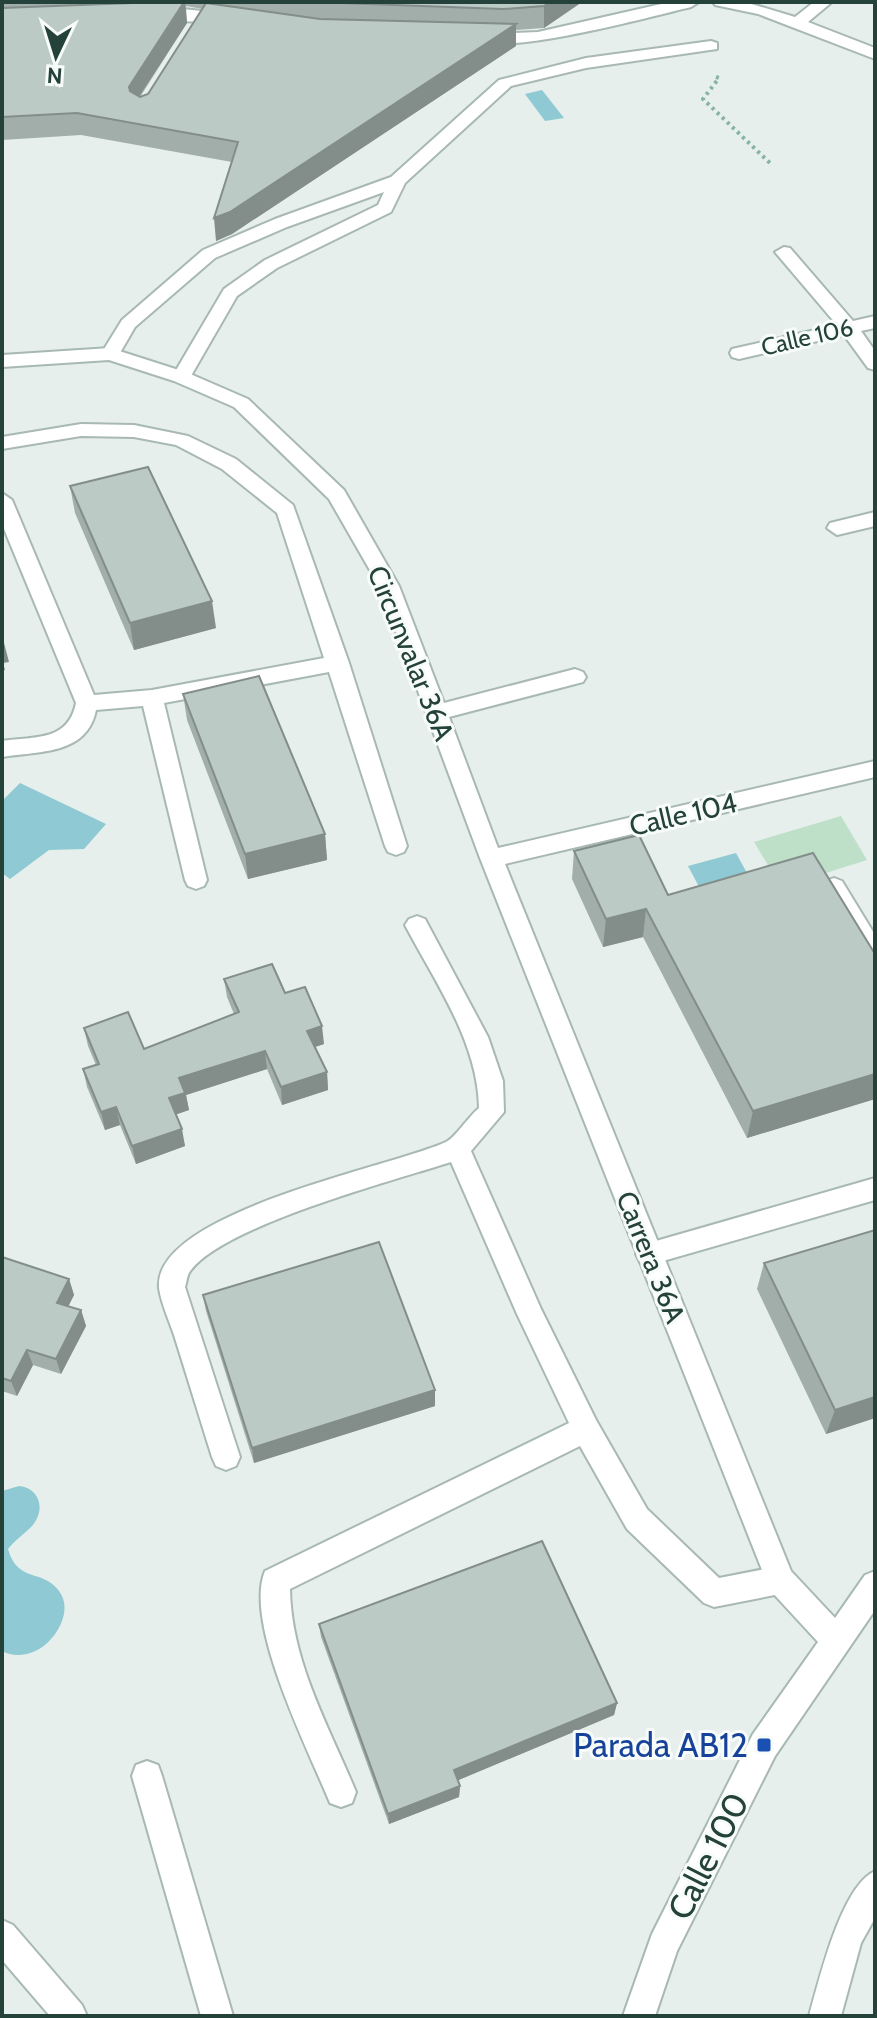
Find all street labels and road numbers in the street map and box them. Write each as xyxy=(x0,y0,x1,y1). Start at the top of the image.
street label: Calle 106 xyxy=(758,312,856,362)
street label: Circunvalar 36A xyxy=(360,561,462,746)
street label: Calle 104 xyxy=(626,785,740,843)
street label: Carrera 36A xyxy=(609,1186,693,1329)
street label: Calle 100 xyxy=(658,1786,758,1926)

